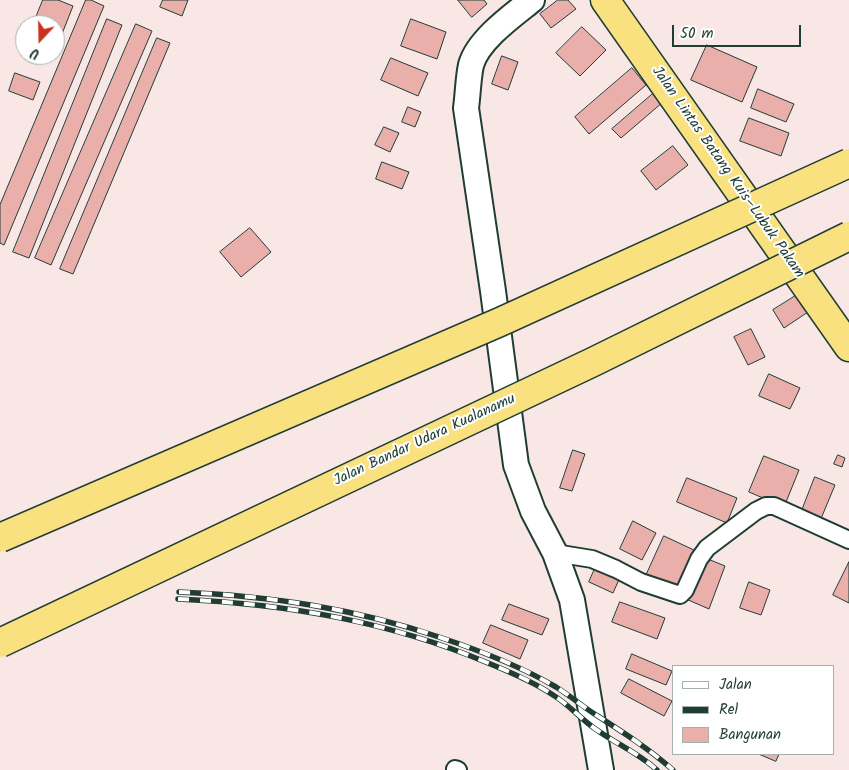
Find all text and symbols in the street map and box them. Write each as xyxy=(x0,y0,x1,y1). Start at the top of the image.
north arrow xyxy=(15,15,65,65)
scale bar xyxy=(674,15,803,47)
text: 50 m xyxy=(680,22,714,46)
text: U xyxy=(27,41,43,65)
street label: Jalan Lintas Batang Kuis–Lubuk Pakam xyxy=(647,64,807,282)
street label: Jalan Bandar Udara Kualanamu xyxy=(331,391,519,491)
legend xyxy=(672,665,834,755)
text: Jalan xyxy=(719,673,752,697)
text: Rel xyxy=(719,698,738,722)
text: Bangunan xyxy=(719,723,781,747)

